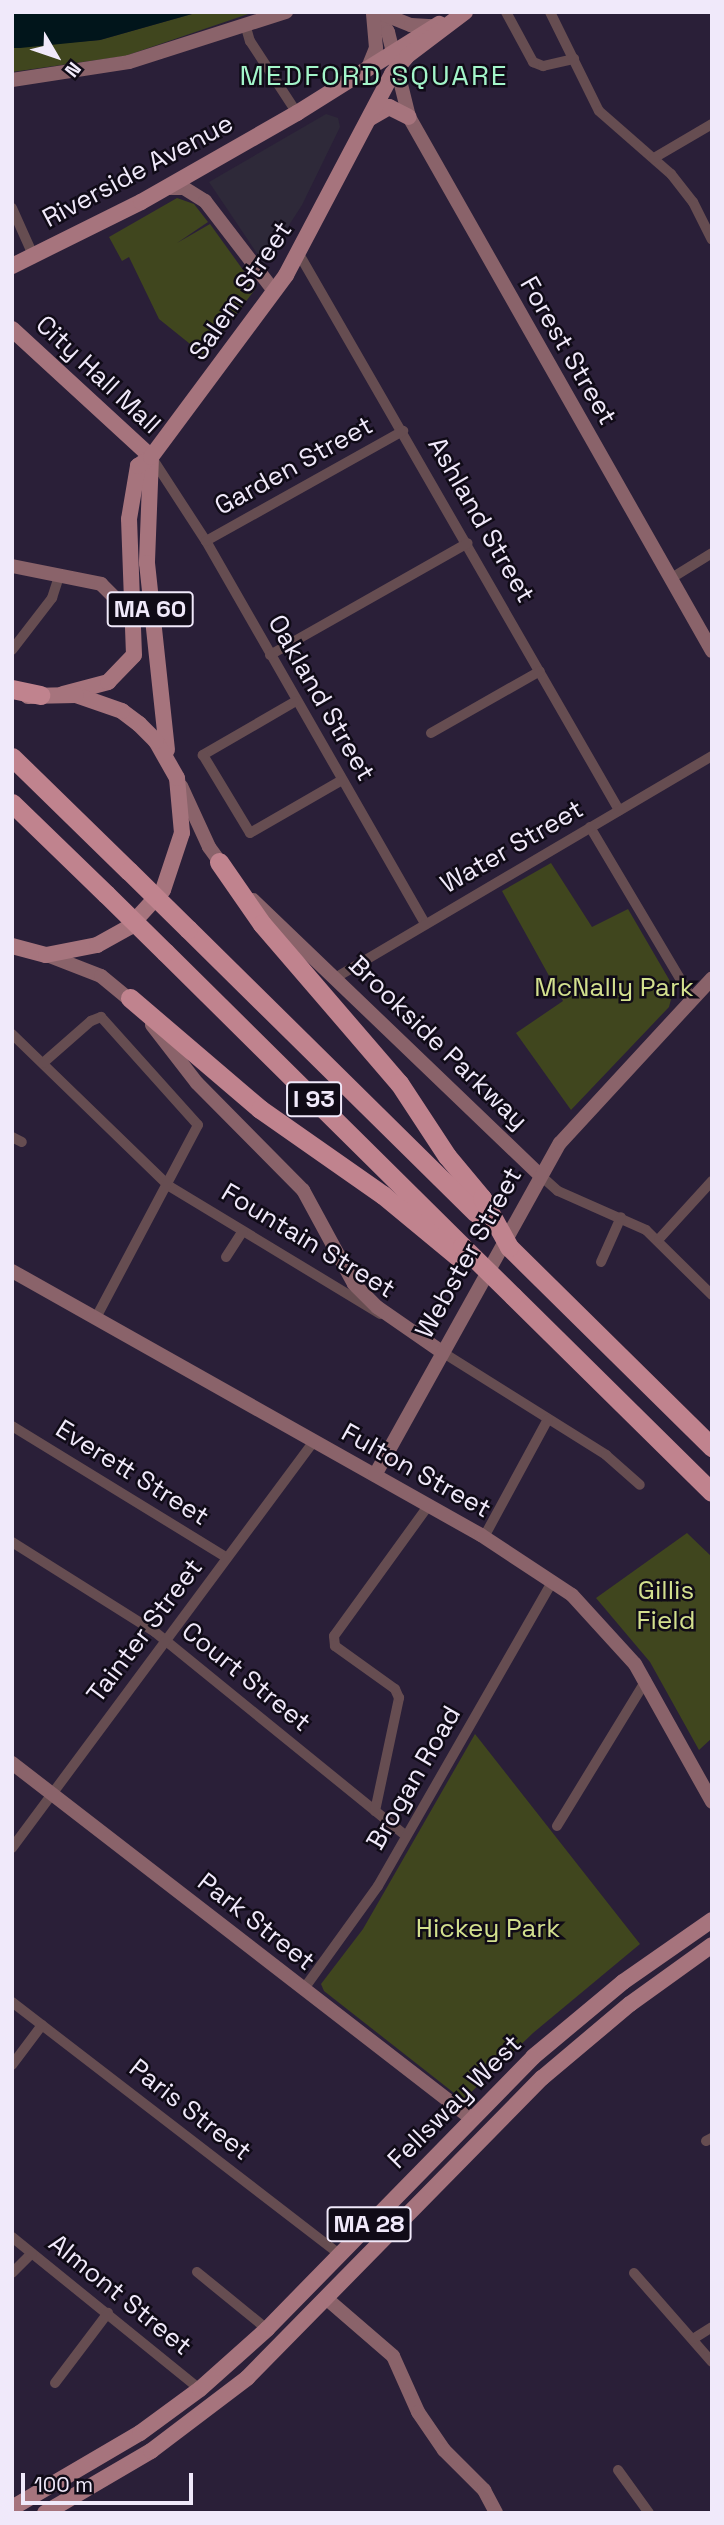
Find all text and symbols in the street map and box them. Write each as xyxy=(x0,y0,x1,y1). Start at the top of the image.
north arrow xyxy=(21,21,91,91)
text: N xyxy=(59,57,86,82)
district label: MEDFORD SQUARE xyxy=(241,58,507,92)
street label: Riverside Avenue xyxy=(37,107,239,235)
street label: Salem Street xyxy=(183,215,299,367)
street label: Forest Street xyxy=(513,271,623,431)
street label: City Hall Mall xyxy=(29,309,167,441)
street label: Garden Street xyxy=(210,410,378,522)
street label: Ashland Street xyxy=(421,432,541,608)
road number: MA 60 xyxy=(106,588,194,630)
street label: Oakland Street xyxy=(261,609,381,787)
street label: Water Street xyxy=(435,794,589,900)
street label: Brookside Parkway xyxy=(342,950,534,1136)
park label: McNally Park xyxy=(534,972,694,1004)
road number: I 93 xyxy=(286,1078,342,1120)
street label: Webster Street xyxy=(409,1162,529,1344)
street label: Fountain Street xyxy=(216,1177,400,1305)
street label: Everett Street xyxy=(50,1413,214,1533)
street label: Fulton Street xyxy=(336,1417,496,1525)
street label: Tainter Street xyxy=(81,1553,209,1709)
park label: Gillis Field xyxy=(637,1575,695,1636)
street label: Court Street xyxy=(175,1616,317,1738)
street label: Brogan Road xyxy=(360,1701,468,1855)
street label: Park Street xyxy=(191,1867,321,1977)
park label: Hickey Park xyxy=(416,1913,560,1945)
street label: Fellsway West xyxy=(382,2029,528,2175)
street label: Paris Street xyxy=(123,2053,257,2167)
road number: MA 28 xyxy=(325,2204,413,2244)
street label: Almont Street xyxy=(42,2228,198,2362)
scale bar xyxy=(24,2458,196,2502)
text: 100 m xyxy=(34,2471,93,2498)

